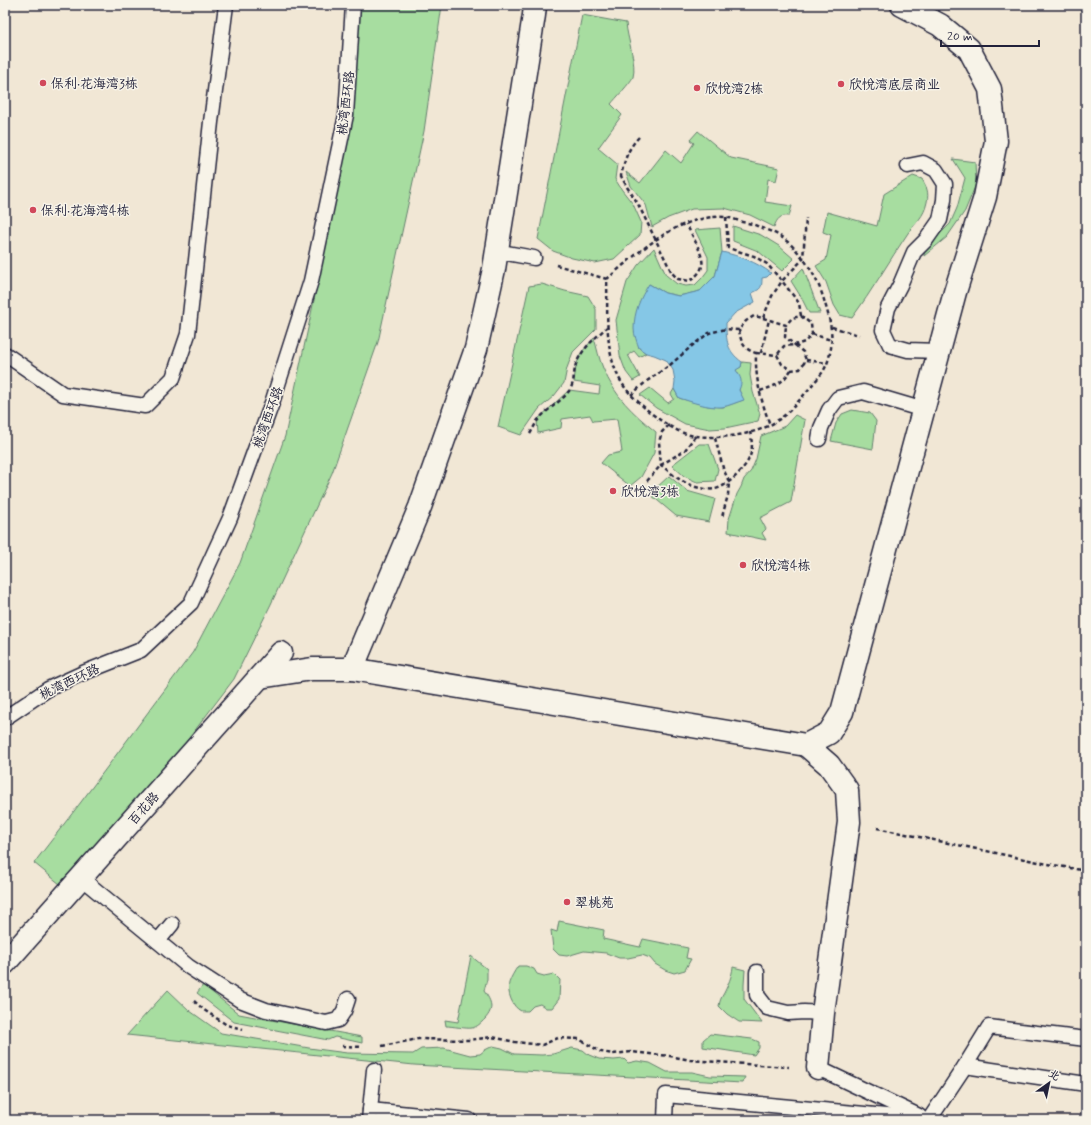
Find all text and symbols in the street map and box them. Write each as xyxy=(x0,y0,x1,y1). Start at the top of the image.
scale bar xyxy=(941,22,1039,48)
text: 20 m xyxy=(947,29,973,45)
street label: 桃湾西环路 xyxy=(334,70,359,136)
place label: 保利·花海湾3栋 xyxy=(51,76,138,93)
place label: 欣悦湾底层商业 xyxy=(849,77,940,94)
marker: 保利·花海湾3栋 xyxy=(38,78,48,88)
marker: 欣悦湾底层商业 xyxy=(836,79,846,89)
place label: 欣悦湾2栋 xyxy=(705,81,763,98)
marker: 欣悦湾2栋 xyxy=(692,83,702,93)
place label: 保利·花海湾4栋 xyxy=(41,203,130,220)
marker: 保利·花海湾4栋 xyxy=(28,205,38,215)
street label: 桃湾西环路 xyxy=(249,384,288,451)
place label: 欣悦湾3栋 xyxy=(621,484,679,501)
marker: 欣悦湾3栋 xyxy=(608,486,618,496)
place label: 欣悦湾4栋 xyxy=(751,558,811,575)
marker: 欣悦湾4栋 xyxy=(738,560,748,570)
street label: 桃湾西环路 xyxy=(37,660,103,704)
street label: 百花路 xyxy=(125,789,163,829)
place label: 翠桃苑 xyxy=(575,895,614,912)
marker: 翠桃苑 xyxy=(562,897,572,907)
north arrow xyxy=(1029,1063,1069,1103)
text: 北 xyxy=(1045,1067,1062,1084)

